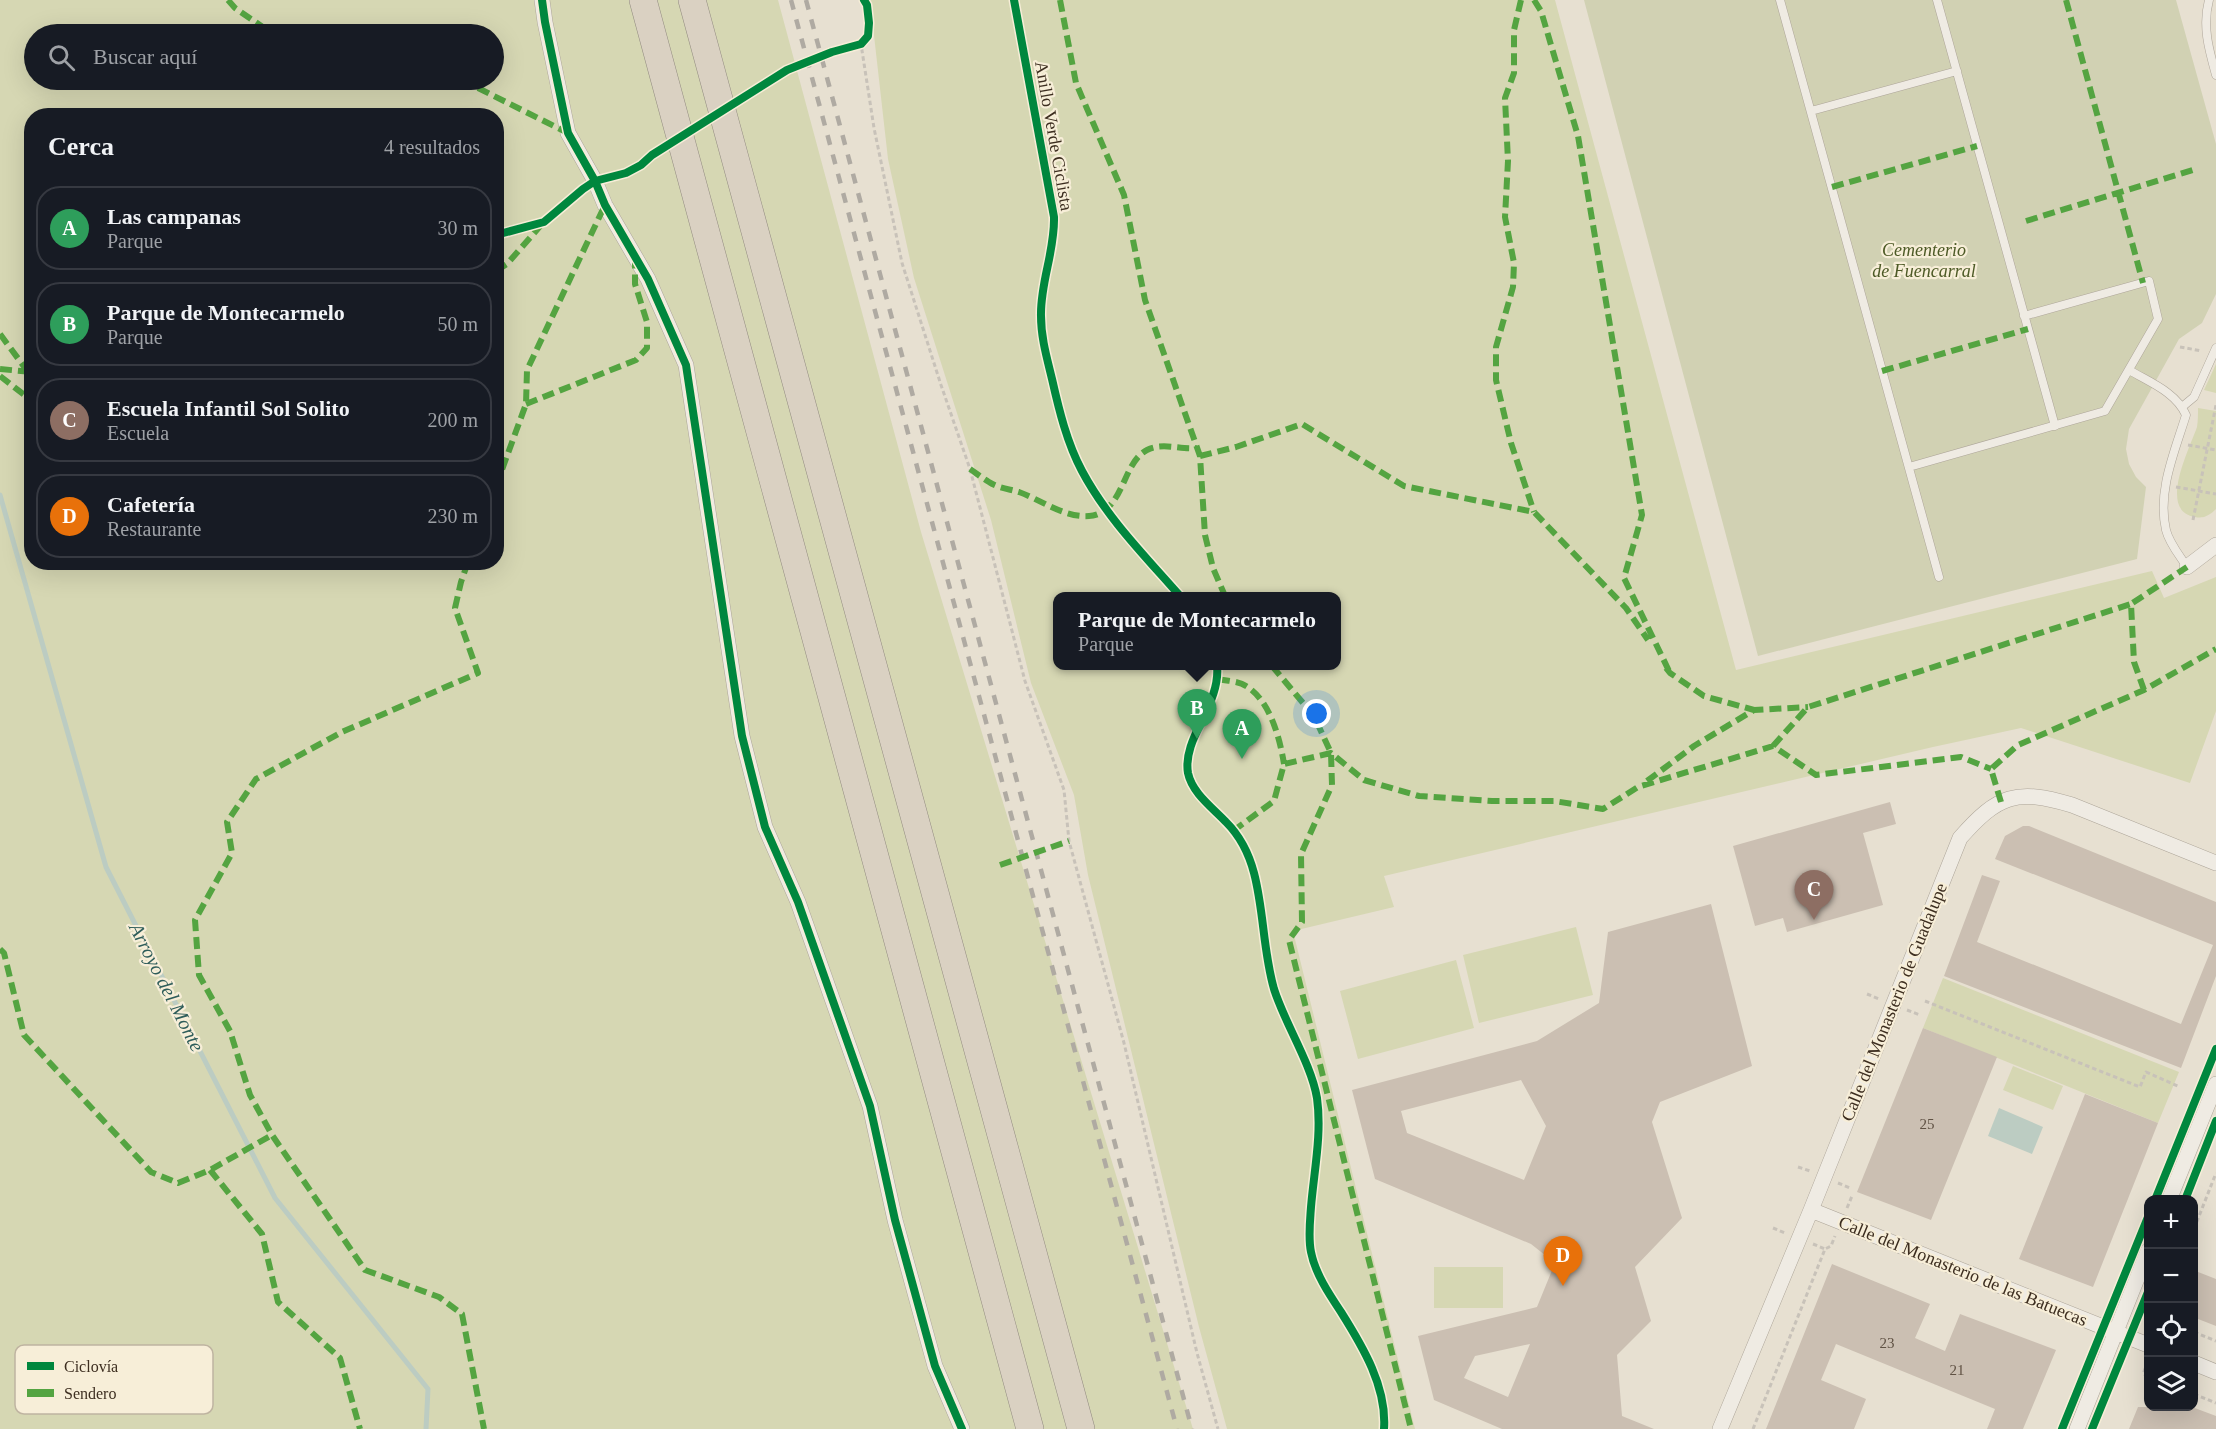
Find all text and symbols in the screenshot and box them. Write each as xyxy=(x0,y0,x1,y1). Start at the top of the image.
search box xyxy=(24,24,504,90)
icon: search xyxy=(45,41,78,74)
text: Buscar aquí xyxy=(93,44,197,69)
street label: Anillo Verde Ciclista xyxy=(1031,60,1077,212)
text: Cerca xyxy=(48,132,114,161)
text: 4 resultados xyxy=(384,136,480,158)
text: Las campanas xyxy=(107,204,241,229)
text: A xyxy=(62,217,77,239)
text: 30 m xyxy=(437,217,478,239)
text: Parque xyxy=(107,230,163,252)
park label: Cementerio de Fuencarral xyxy=(1872,240,1976,281)
text: Parque de Montecarmelo xyxy=(107,300,345,325)
text: B xyxy=(63,313,76,335)
text: 50 m xyxy=(437,313,478,335)
text: Parque xyxy=(107,326,163,348)
text: Escuela Infantil Sol Solito xyxy=(107,396,350,421)
text: C xyxy=(62,409,77,431)
text: 200 m xyxy=(427,409,478,431)
text: Escuela xyxy=(107,422,169,444)
text: Cafetería xyxy=(107,492,195,517)
text: D xyxy=(62,505,77,527)
text: 230 m xyxy=(427,505,478,527)
text: Restaurante xyxy=(107,518,201,540)
popup xyxy=(1053,592,1341,670)
text: Parque de Montecarmelo xyxy=(1078,607,1316,632)
text: Parque xyxy=(1078,633,1134,655)
pin: B xyxy=(1178,690,1216,739)
your location xyxy=(1302,699,1331,728)
pin: A xyxy=(1222,710,1262,759)
pin: C xyxy=(1794,870,1834,920)
street label: Calle del Monasterio de Guadalupe xyxy=(1837,880,1951,1124)
water label: Arroyo del Monte xyxy=(123,917,209,1056)
house number: 25 xyxy=(1920,1116,1935,1132)
map controls xyxy=(2144,1195,2198,1411)
button: + xyxy=(2144,1195,2198,1249)
street label: Calle del Monasterio de las Batuecas xyxy=(1836,1212,2090,1330)
pin: D xyxy=(1544,1236,1582,1286)
button: − xyxy=(2144,1249,2198,1303)
button: locate xyxy=(2144,1303,2198,1357)
house number: 23 xyxy=(1880,1335,1895,1351)
legend xyxy=(15,1345,213,1414)
button: layers xyxy=(2144,1357,2198,1411)
text: Ciclovía xyxy=(64,1358,118,1375)
house number: 21 xyxy=(1950,1362,1965,1378)
text: Sendero xyxy=(64,1385,116,1402)

